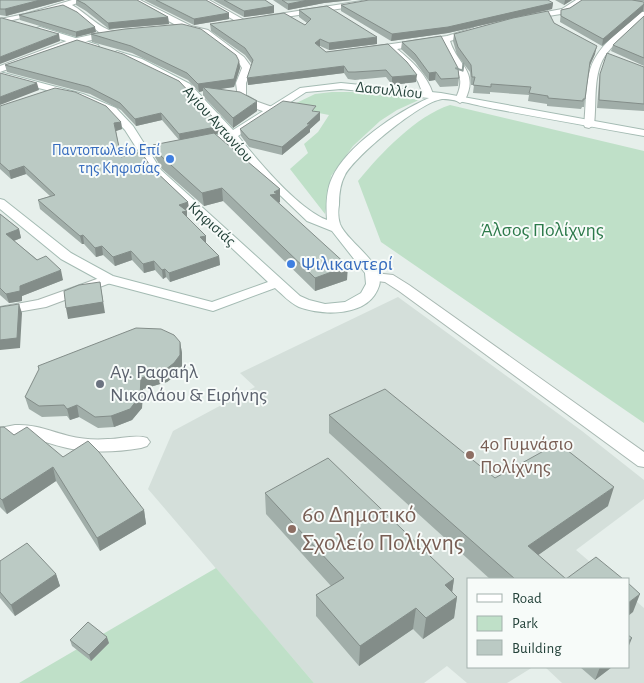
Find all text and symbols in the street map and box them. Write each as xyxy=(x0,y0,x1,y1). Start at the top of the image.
one-way arrow xyxy=(455,63,464,72)
street label: Δασυλλίου xyxy=(355,79,423,101)
street label: Αγίου Αντωνίου xyxy=(180,83,256,165)
place label: Παντοπωλείο Επί της Κηφισίας xyxy=(52,142,160,177)
marker: Παντοπωλείο Επί της Κηφισίας xyxy=(164,153,176,165)
street label: Κηφισιάς xyxy=(184,199,239,250)
park label: Άλσος Πολίχνης xyxy=(480,220,604,240)
place label: Ψιλικαντερί xyxy=(301,254,393,274)
marker: Ψιλικαντερί xyxy=(285,258,297,270)
place label: Αγ. Ραφαήλ Νικολάου & Ειρήνης xyxy=(110,362,267,405)
marker: Αγ. Ραφαήλ Νικολάου & Ειρήνης xyxy=(94,378,106,390)
place label: 4ο Γυμνάσιο Πολίχνης xyxy=(480,434,573,477)
marker: 4ο Γυμνάσιο Πολίχνης xyxy=(464,449,476,461)
place label: 6ο Δημοτικό Σχολείο Πολίχνης xyxy=(302,503,463,555)
marker: 6ο Δημοτικό Σχολείο Πολίχνης xyxy=(286,523,298,535)
legend xyxy=(467,578,629,668)
text: Road xyxy=(512,591,542,606)
text: Park xyxy=(512,616,538,631)
text: Building xyxy=(512,641,562,656)

